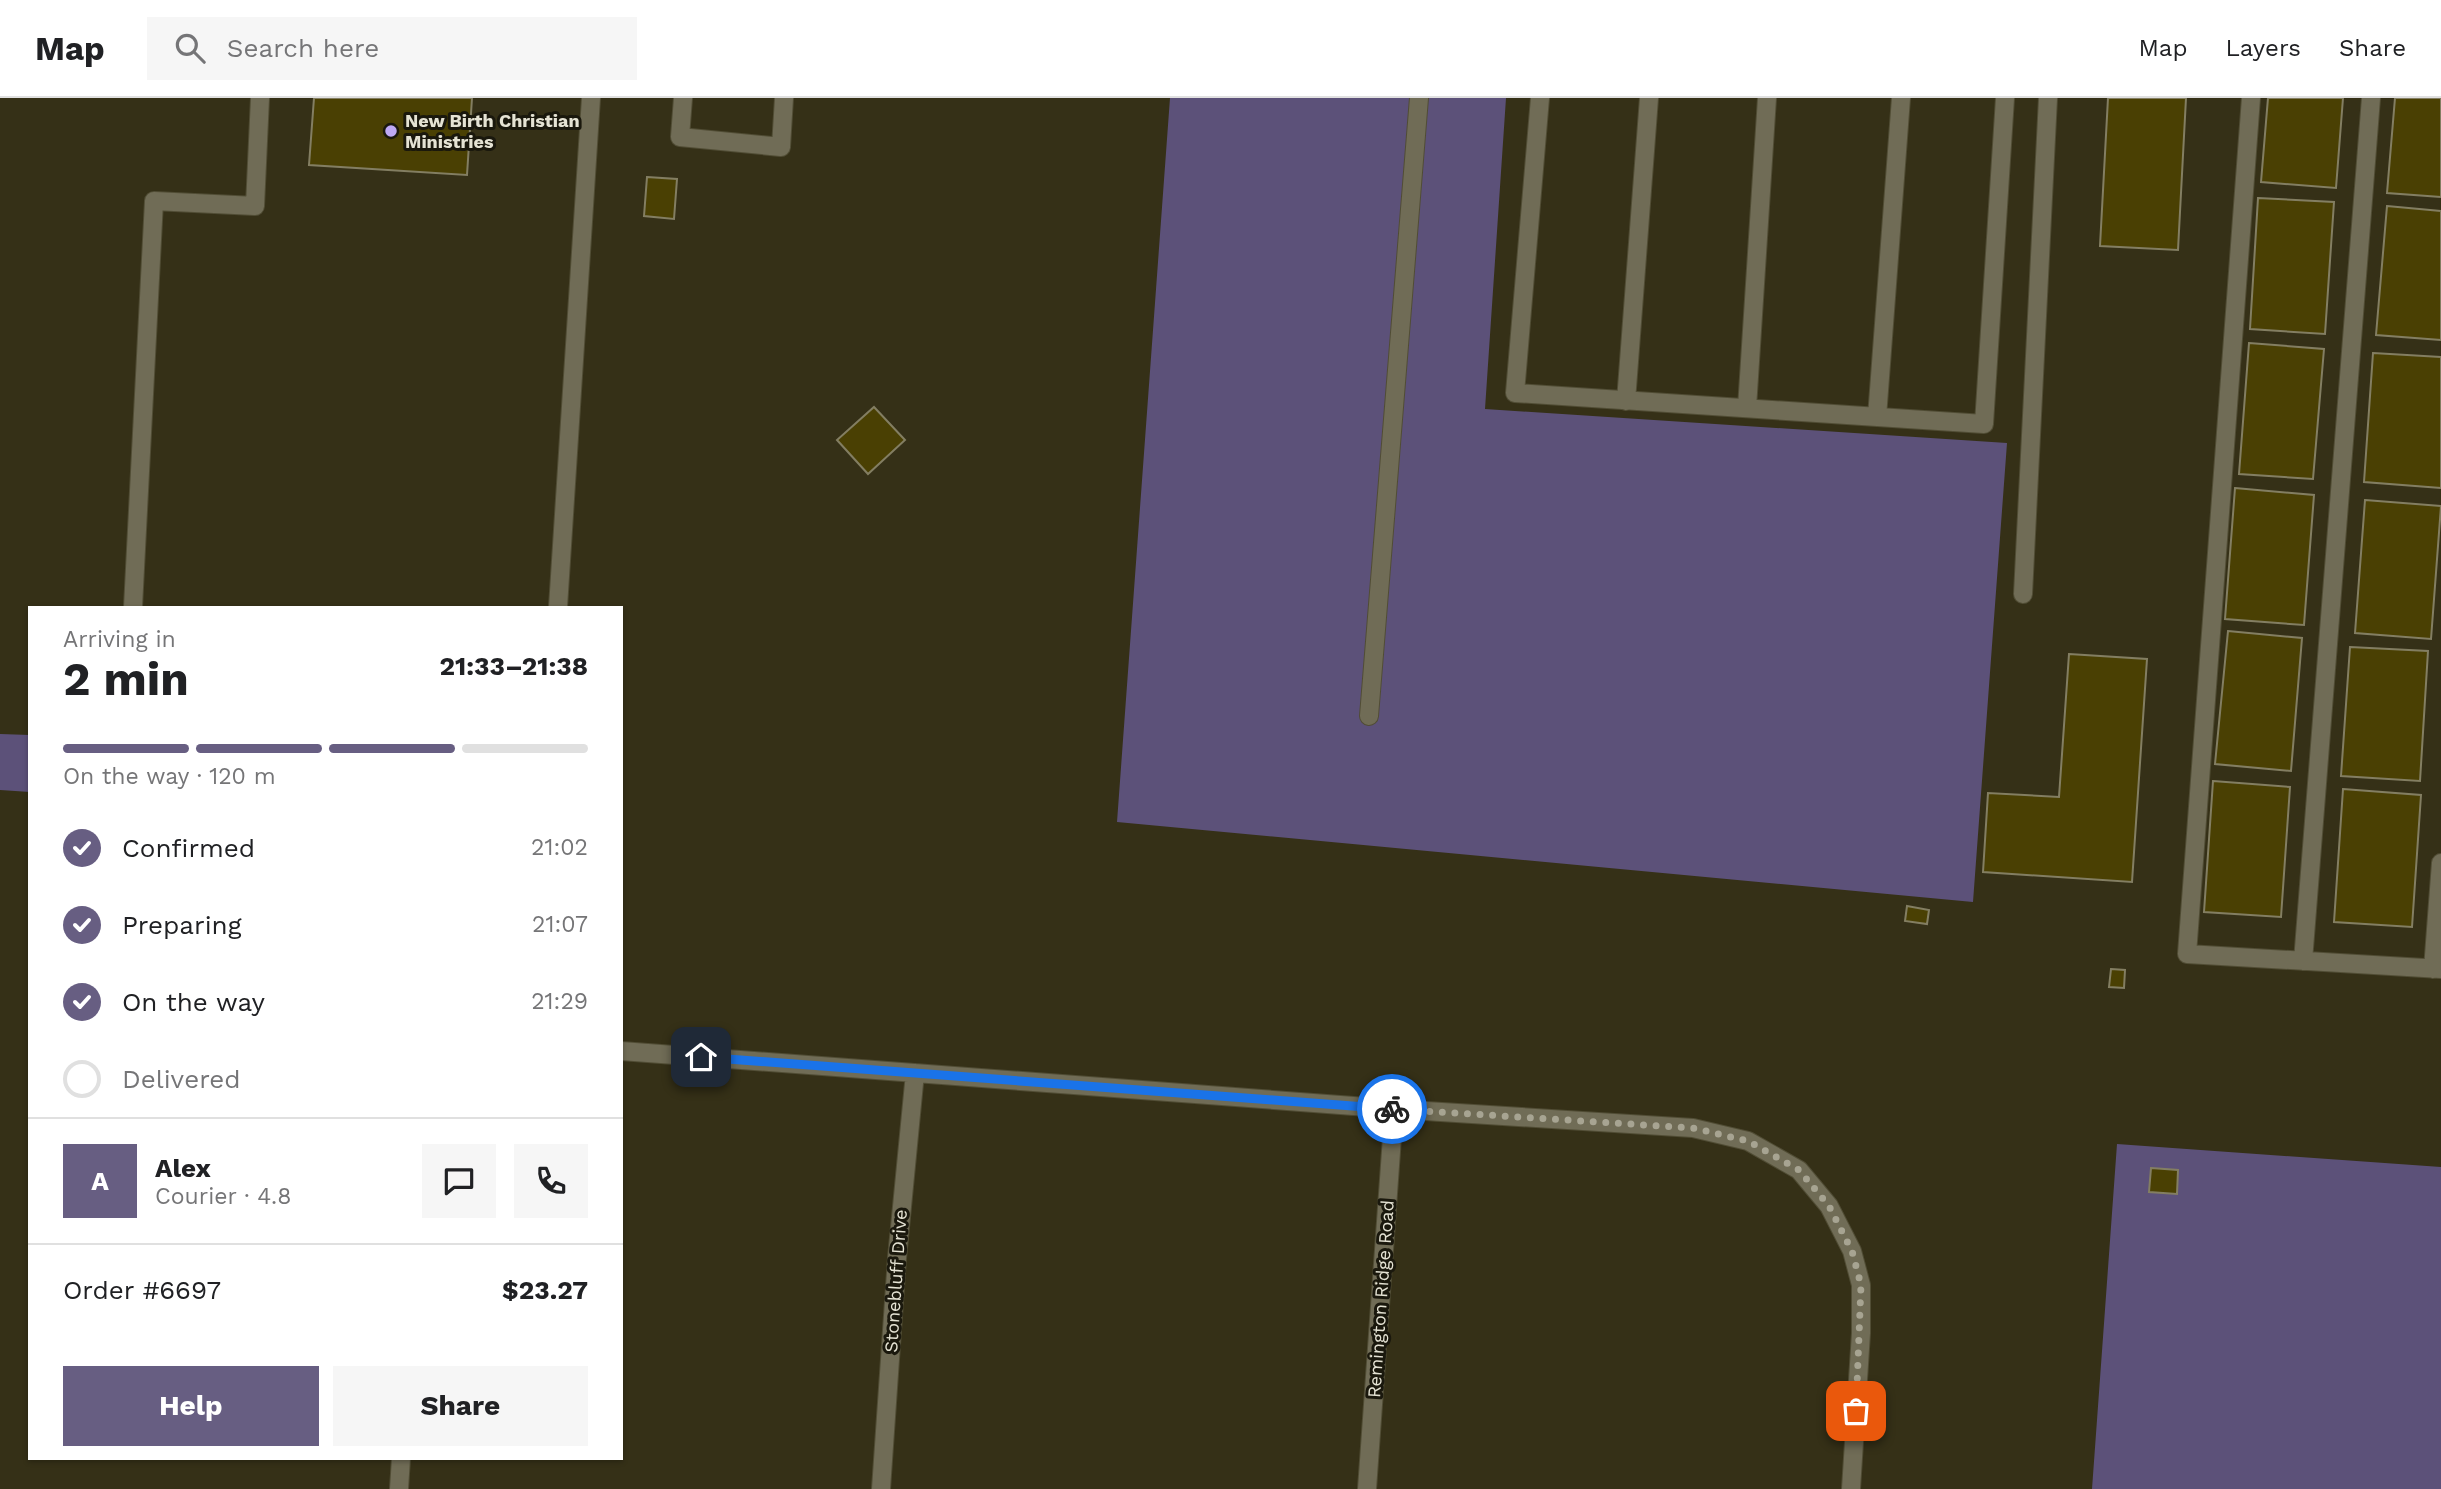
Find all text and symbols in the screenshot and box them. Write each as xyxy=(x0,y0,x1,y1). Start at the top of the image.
search box xyxy=(147,17,637,80)
text: Map xyxy=(35,29,105,68)
icon: search xyxy=(171,29,209,67)
text: Search here xyxy=(227,33,379,63)
text: Map xyxy=(2139,34,2187,62)
text: Layers xyxy=(2225,34,2301,62)
text: Share xyxy=(2339,34,2406,62)
place label: New Birth Christian Ministries xyxy=(405,110,580,152)
marker: New Birth Christian Ministries xyxy=(383,123,399,139)
text: Arriving in xyxy=(63,626,176,653)
text: 21:33–21:38 xyxy=(440,651,588,681)
text: 2 min xyxy=(63,652,189,706)
text: On the way · 120 m xyxy=(63,763,276,790)
icon: check xyxy=(63,829,101,867)
text: Confirmed xyxy=(122,833,255,863)
text: 21:02 xyxy=(531,834,588,861)
icon: check xyxy=(63,906,101,944)
text: Preparing xyxy=(122,910,242,940)
text: 21:07 xyxy=(532,911,588,938)
icon: check xyxy=(63,983,101,1021)
text: On the way xyxy=(122,987,265,1017)
text: 21:29 xyxy=(531,988,588,1015)
pin xyxy=(671,1027,731,1087)
icon: home xyxy=(682,1038,720,1076)
text: Delivered xyxy=(122,1064,241,1094)
courier xyxy=(1357,1074,1427,1144)
icon: bike xyxy=(1373,1090,1411,1128)
button: chat xyxy=(422,1144,496,1218)
button: phone xyxy=(514,1144,588,1218)
text: Alex xyxy=(155,1153,211,1183)
text: A xyxy=(91,1166,109,1196)
text: Courier · 4.8 xyxy=(155,1183,291,1210)
street label: Remington Ridge Road xyxy=(1363,1199,1398,1399)
street label: Stonebluff Drive xyxy=(880,1209,911,1353)
text: Order #6697 xyxy=(63,1275,221,1305)
text: $23.27 xyxy=(502,1275,588,1305)
button: Help xyxy=(63,1366,319,1446)
button: Share xyxy=(333,1366,588,1446)
pin xyxy=(1826,1381,1886,1441)
icon: bag xyxy=(1837,1392,1875,1430)

